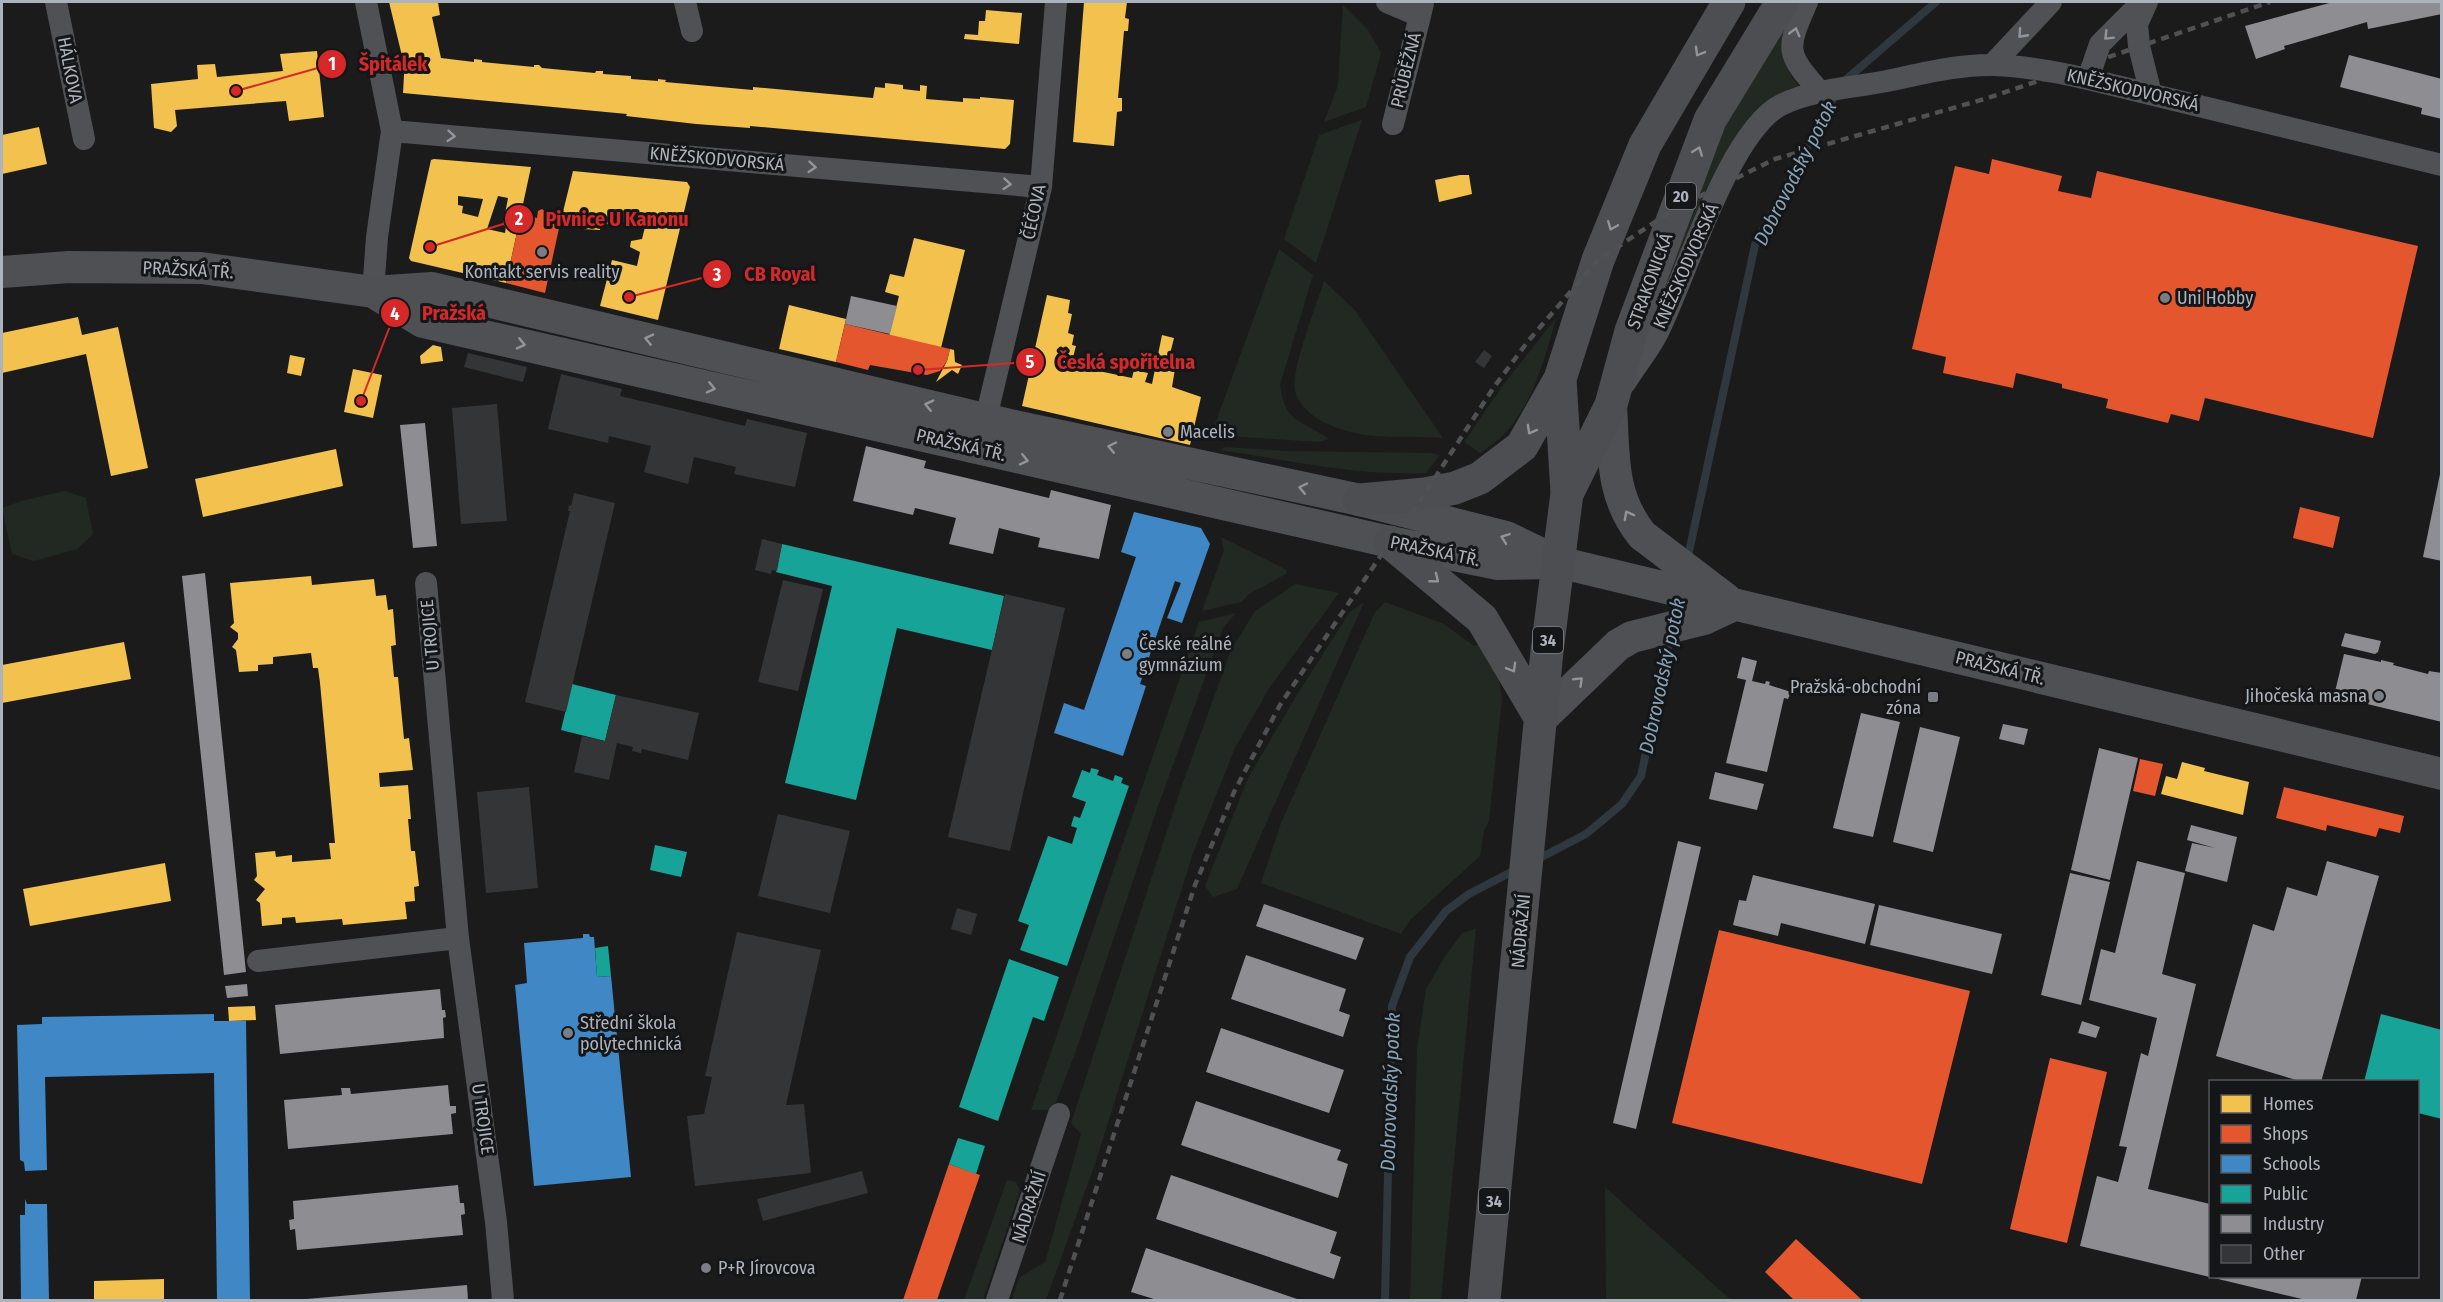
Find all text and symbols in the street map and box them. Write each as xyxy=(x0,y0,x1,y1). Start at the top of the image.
one-way arrow xyxy=(1788,27,1801,37)
one-way arrow xyxy=(2018,27,2029,37)
one-way arrow xyxy=(2105,28,2116,39)
street label: PRŮBĚŽNÁ xyxy=(1385,29,1426,110)
street label: HÁLKOVA xyxy=(53,35,88,106)
callout: Špitálek xyxy=(317,45,440,83)
one-way arrow xyxy=(1695,46,1707,56)
text: Špitálek xyxy=(359,51,428,76)
text: 1 xyxy=(328,53,336,75)
street label: KNĚŽSKODVORSKÁ xyxy=(2065,63,2202,116)
water label: Dobrovodský potok xyxy=(1748,97,1842,249)
one-way arrow xyxy=(446,129,455,142)
street label: KNĚŽSKODVORSKÁ xyxy=(649,141,786,176)
one-way arrow xyxy=(1691,146,1703,157)
one-way arrow xyxy=(808,160,817,173)
one-way arrow xyxy=(1002,177,1011,190)
street label: ČÉČOVA xyxy=(1016,182,1051,242)
road number: 20 xyxy=(1666,183,1696,209)
street label: KNĚŽSKODVORSKÁ xyxy=(1648,199,1724,332)
callout: Pivnice U Kanonu xyxy=(504,200,701,238)
text: Pivnice U Kanonu xyxy=(545,207,689,231)
text: 2 xyxy=(514,208,523,230)
one-way arrow xyxy=(1607,220,1619,231)
street label: STRAKONICKÁ xyxy=(1622,229,1678,332)
marker: Kontakt servis reality xyxy=(535,245,549,259)
callout: CB Royal xyxy=(702,255,827,293)
street label: PRAŽSKÁ TŘ. xyxy=(142,256,234,283)
place label: Kontakt servis reality xyxy=(465,261,619,283)
text: CB Royal xyxy=(744,262,816,286)
text: 3 xyxy=(712,264,722,286)
place label: Uni Hobby xyxy=(2177,287,2253,309)
marker: Uni Hobby xyxy=(2158,291,2172,305)
callout: Pražská xyxy=(380,294,498,332)
text: Pražská xyxy=(422,301,486,325)
text: 4 xyxy=(390,303,400,325)
one-way arrow xyxy=(645,334,655,347)
one-way arrow xyxy=(516,337,526,350)
callout: Česká spořitelna xyxy=(1015,343,1208,381)
text: Česká spořitelna xyxy=(1057,349,1195,374)
text: 5 xyxy=(1026,351,1035,373)
one-way arrow xyxy=(706,381,716,394)
one-way arrow xyxy=(924,399,934,412)
place label: Macelis xyxy=(1180,421,1235,443)
street label: PRAŽSKÁ TŘ. xyxy=(914,423,1008,466)
one-way arrow xyxy=(1527,424,1539,434)
marker: Macelis xyxy=(1161,425,1175,439)
one-way arrow xyxy=(1107,441,1117,454)
one-way arrow xyxy=(1019,452,1029,465)
one-way arrow xyxy=(1298,482,1308,495)
one-way arrow xyxy=(1624,510,1636,521)
street label: PRAŽSKÁ TŘ. xyxy=(1388,530,1482,571)
one-way arrow xyxy=(1500,532,1511,545)
one-way arrow xyxy=(1428,572,1439,583)
water label: Dobrovodský potok xyxy=(1634,596,1690,756)
street label: U TROJICE xyxy=(416,599,444,671)
road number: 34 xyxy=(1533,627,1563,653)
place label: České reálné gymnázium xyxy=(1139,633,1232,676)
street label: PRAŽSKÁ TŘ. xyxy=(1953,645,2047,690)
marker: České reálné gymnázium xyxy=(1120,647,1134,661)
one-way arrow xyxy=(1505,662,1517,672)
place label: Pražská-obchodní zóna xyxy=(1790,676,1921,719)
one-way arrow xyxy=(1572,677,1582,688)
place label: Jihočeská masna xyxy=(2245,685,2367,707)
marker: Jihočeská masna xyxy=(2372,689,2386,703)
marker: Pražská-obchodní zóna xyxy=(1926,690,1940,704)
street label: NÁDRAŽNÍ xyxy=(1506,893,1535,969)
place label: Střední škola polytechnická xyxy=(580,1012,682,1055)
water label: Dobrovodský potok xyxy=(1375,1012,1405,1172)
marker: Střední škola polytechnická xyxy=(561,1026,575,1040)
legend xyxy=(2209,1080,2419,1278)
street label: U TROJICE xyxy=(467,1082,499,1156)
text: Homes xyxy=(2263,1093,2314,1115)
text: Shops xyxy=(2263,1123,2308,1145)
text: Schools xyxy=(2263,1153,2321,1175)
street label: NÁDRAŽNÍ xyxy=(1006,1168,1051,1246)
text: Public xyxy=(2263,1183,2308,1205)
road number: 34 xyxy=(1479,1188,1509,1214)
text: Industry xyxy=(2263,1213,2324,1235)
text: Other xyxy=(2263,1243,2306,1265)
place label: P+R Jírovcova xyxy=(718,1257,816,1279)
marker: P+R Jírovcova xyxy=(699,1261,713,1275)

